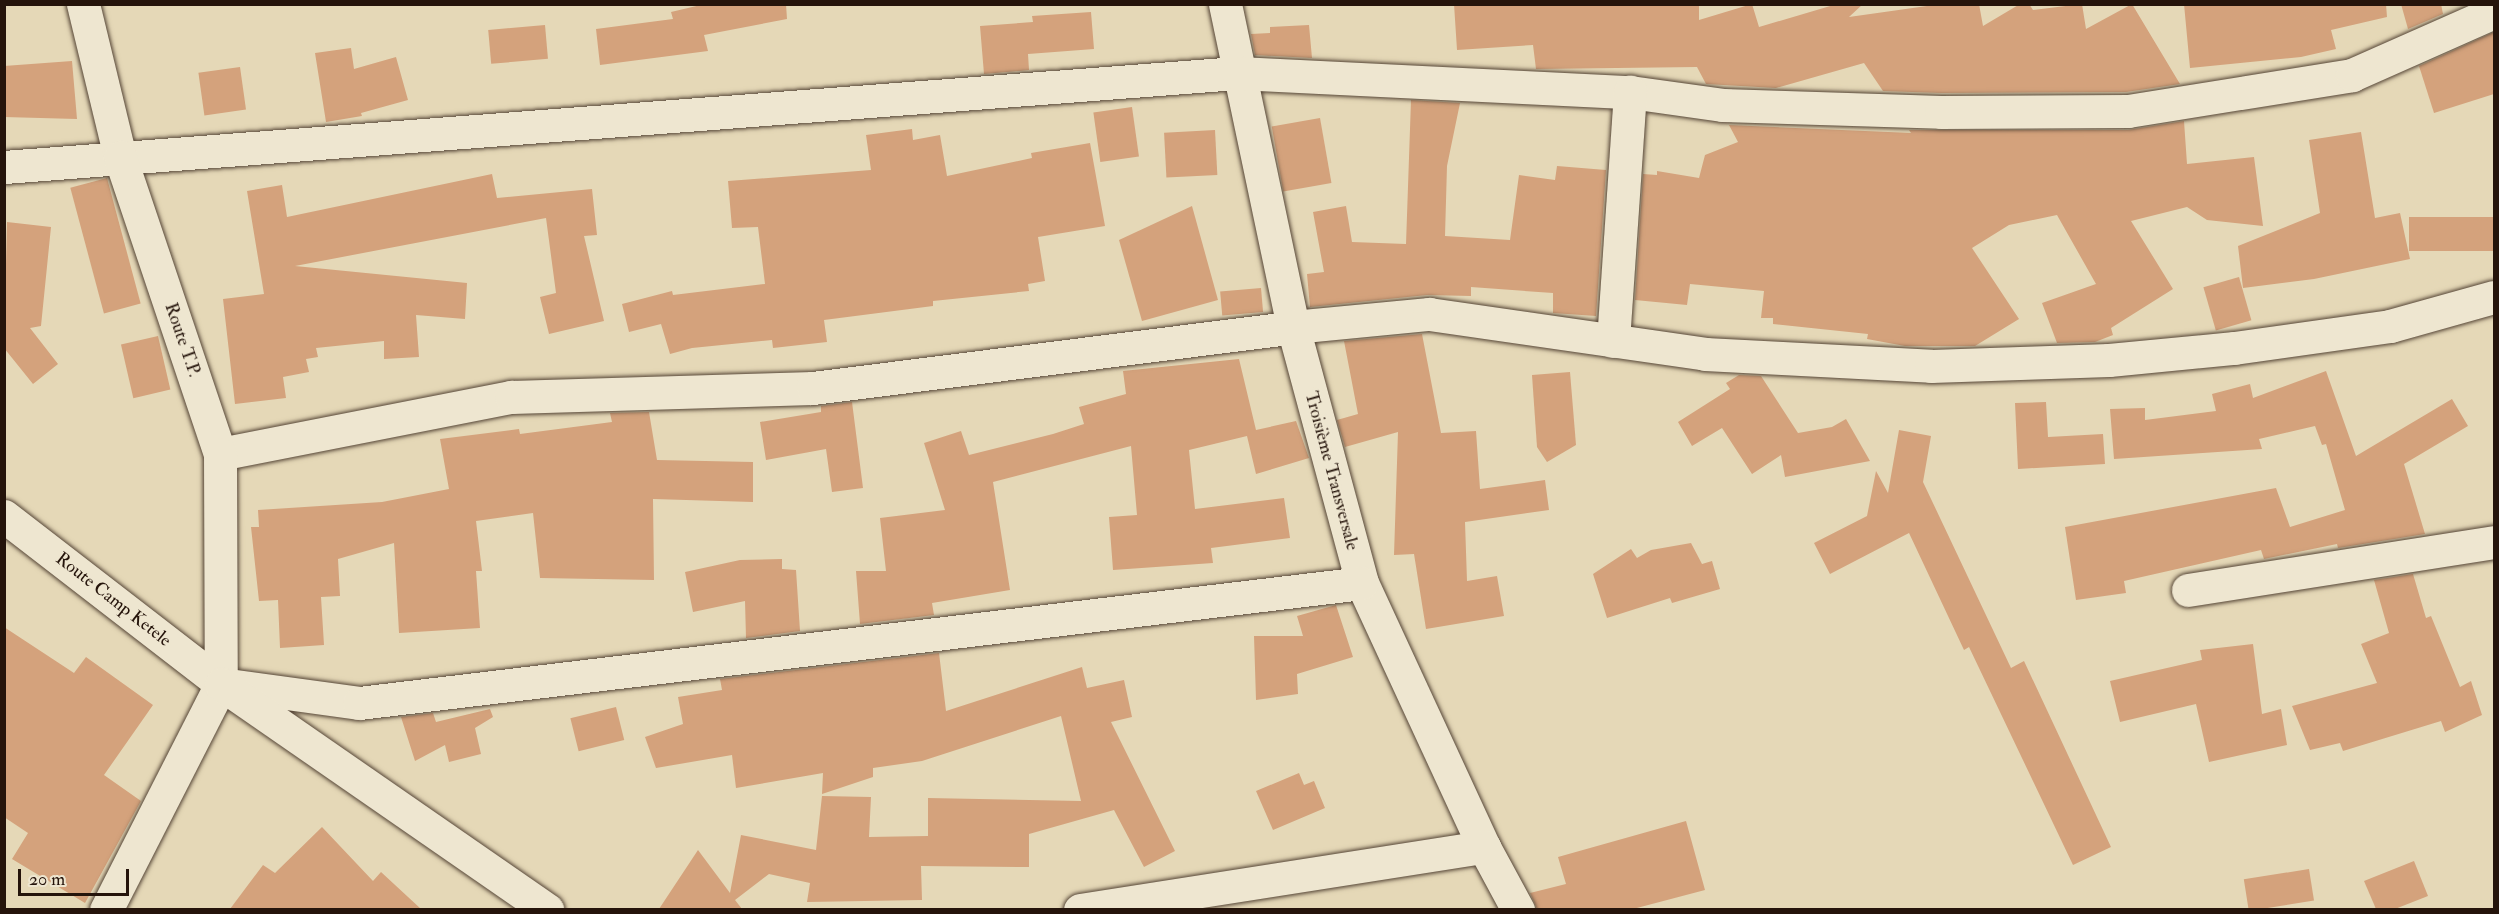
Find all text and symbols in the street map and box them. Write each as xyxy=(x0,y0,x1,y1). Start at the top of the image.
street label: Route T.P. xyxy=(159,300,205,380)
street label: Troisième Transversale xyxy=(1299,389,1363,553)
street label: Route Camp Ketele xyxy=(51,548,175,652)
scale bar xyxy=(21,857,132,895)
text: 20 m xyxy=(29,868,65,891)

